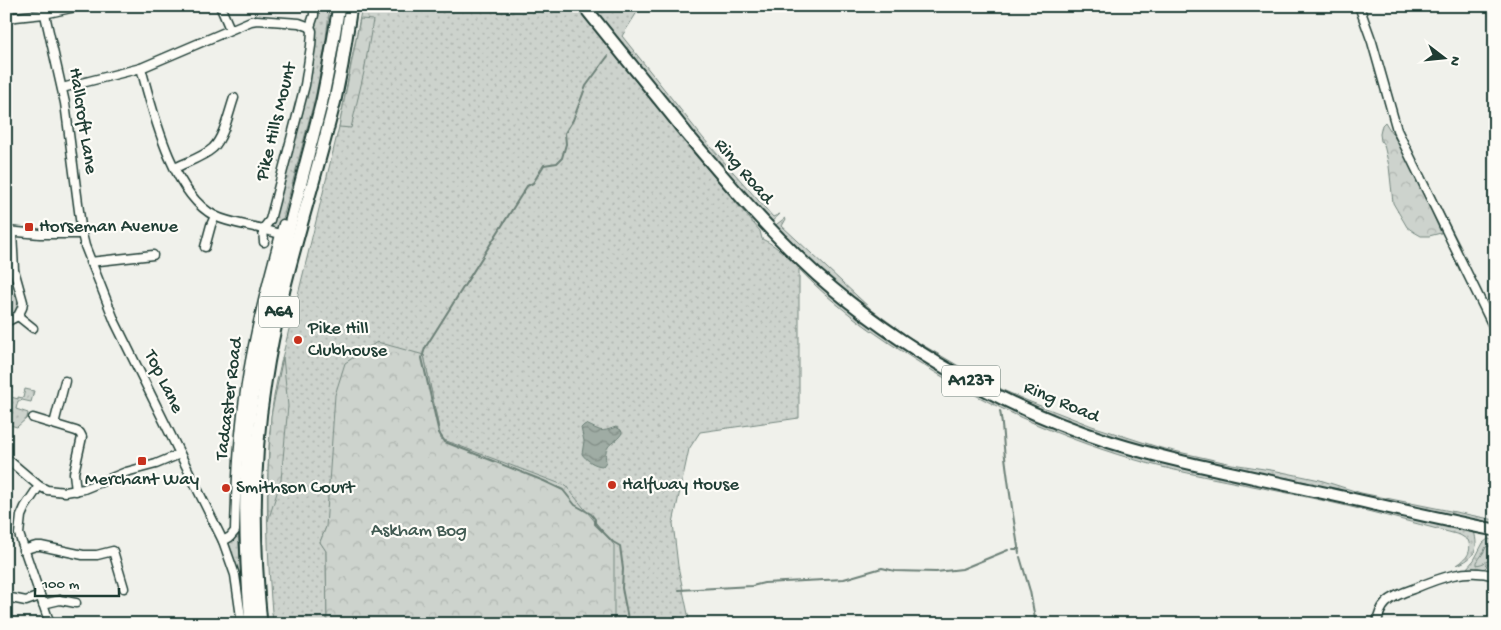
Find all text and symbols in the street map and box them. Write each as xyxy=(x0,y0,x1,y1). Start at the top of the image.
north arrow xyxy=(1418,32,1468,82)
text: N xyxy=(1445,54,1464,68)
street label: Pike Hills Mount xyxy=(251,58,303,184)
street label: Hallcroft Lane xyxy=(62,66,102,176)
street label: Ring Road xyxy=(708,134,779,211)
place label: Horseman Avenue xyxy=(39,216,178,239)
marker: Horseman Avenue xyxy=(23,221,35,233)
road number: A64 xyxy=(259,296,299,328)
place label: Pike Hill Clubhouse xyxy=(307,318,387,363)
marker: Pike Hill Clubhouse xyxy=(292,334,304,346)
street label: Tadcaster Road xyxy=(211,335,249,463)
street label: Top Lane xyxy=(137,346,188,417)
road number: A1237 xyxy=(942,366,1000,396)
street label: Ring Road xyxy=(1020,377,1104,430)
marker: Merchant Way xyxy=(136,455,148,467)
place label: Merchant Way xyxy=(85,469,200,492)
place label: Halfway House xyxy=(622,474,739,497)
place label: Smithson Court xyxy=(236,477,357,500)
marker: Halfway House xyxy=(606,479,618,491)
marker: Smithson Court xyxy=(220,482,232,494)
park label: Askham Bog xyxy=(371,520,467,543)
scale bar xyxy=(35,565,119,597)
text: 100 m xyxy=(41,576,80,594)

